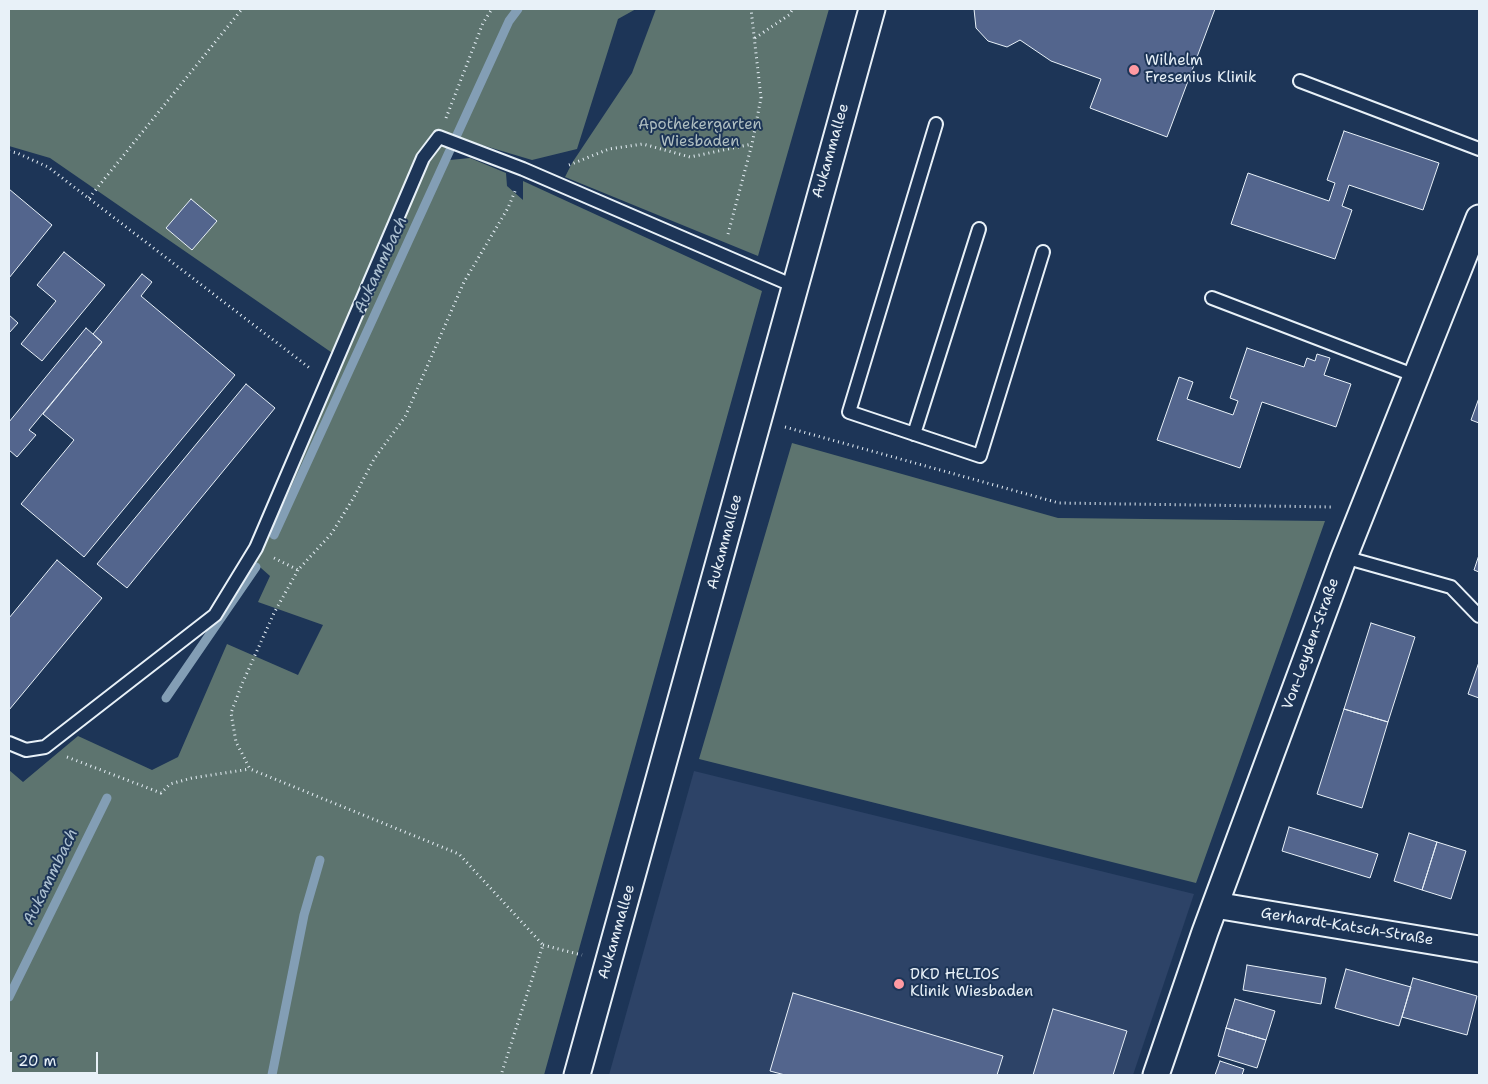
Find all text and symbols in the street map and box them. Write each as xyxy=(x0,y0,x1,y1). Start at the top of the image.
place label: Wilhelm Fresenius Klinik xyxy=(1145,52,1257,87)
marker: Wilhelm Fresenius Klinik xyxy=(1127,63,1141,77)
street label: Aukammallee xyxy=(809,102,853,200)
park label: Apothekergarten Wiesbaden xyxy=(638,116,762,151)
water label: Aukammbach xyxy=(350,213,412,317)
street label: Aukammallee xyxy=(704,492,746,592)
street label: Von-Leyden-Straße xyxy=(1279,576,1343,712)
water label: Aukammbach xyxy=(19,826,83,928)
street label: Aukammallee xyxy=(595,883,639,981)
street label: Gerhardt-Katsch-Straße xyxy=(1259,904,1435,950)
place label: DKD HELIOS Klinik Wiesbaden xyxy=(910,966,1033,1001)
marker: DKD HELIOS Klinik Wiesbaden xyxy=(892,977,906,991)
scale bar xyxy=(12,1042,100,1074)
text: 20 m xyxy=(18,1051,57,1071)

